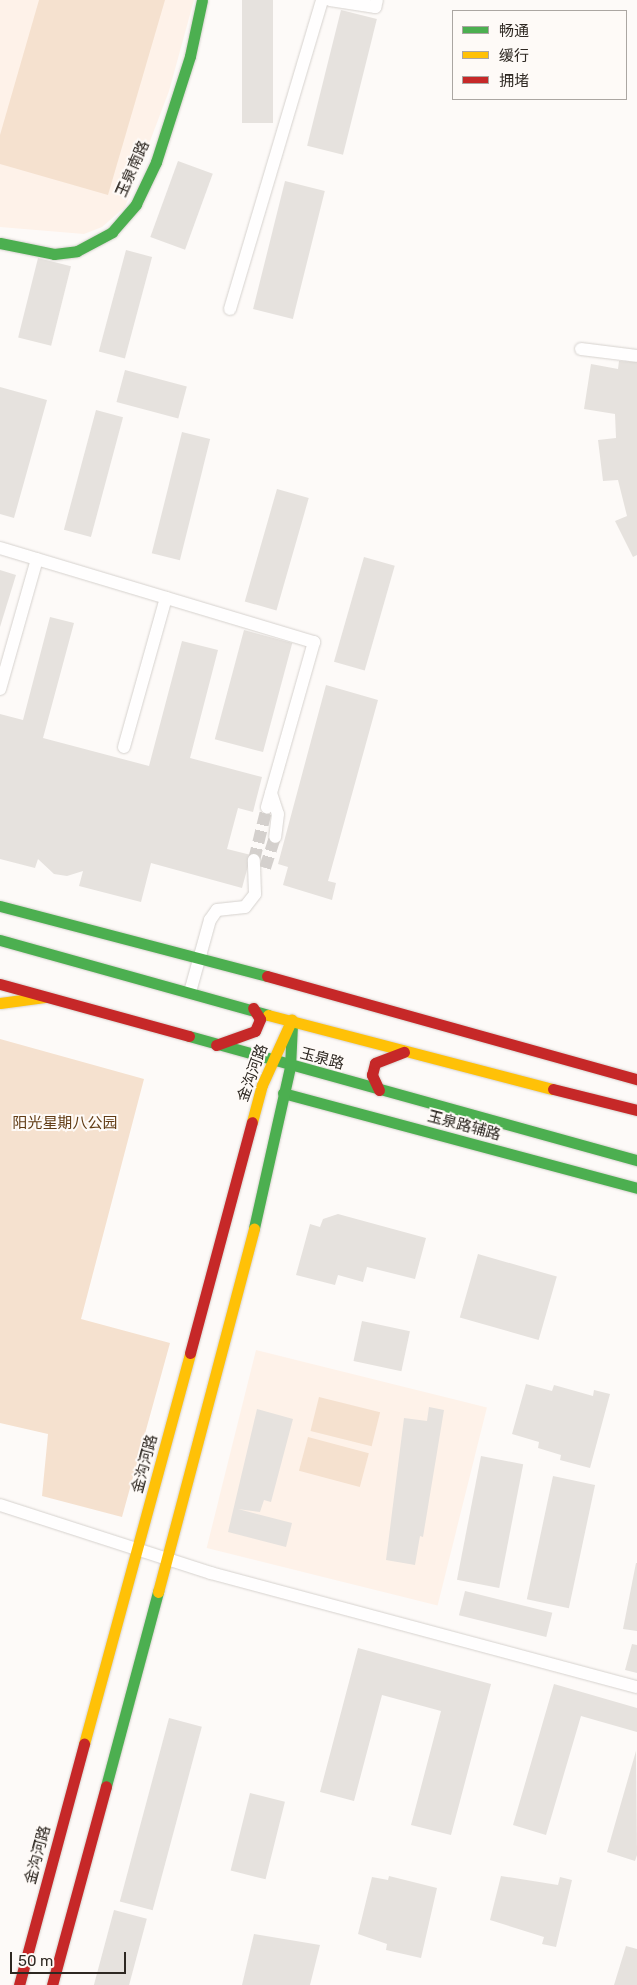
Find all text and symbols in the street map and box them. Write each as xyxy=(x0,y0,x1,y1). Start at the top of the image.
legend xyxy=(452,10,627,100)
text: 畅通 xyxy=(499,22,529,40)
text: 缓行 xyxy=(499,47,529,65)
text: 拥堵 xyxy=(499,72,529,90)
street label: 玉泉南路 xyxy=(113,138,153,200)
street label: 金沟河路 xyxy=(234,1042,272,1104)
street label: 玉泉路 xyxy=(298,1044,346,1074)
street label: 玉泉路辅路 xyxy=(425,1108,503,1144)
park label: 阳光星期八公园 xyxy=(13,1115,117,1133)
street label: 金沟河路 xyxy=(129,1433,161,1495)
street label: 金沟河路 xyxy=(22,1824,54,1886)
scale bar xyxy=(12,1942,129,1974)
text: 50 m xyxy=(18,1952,53,1970)

